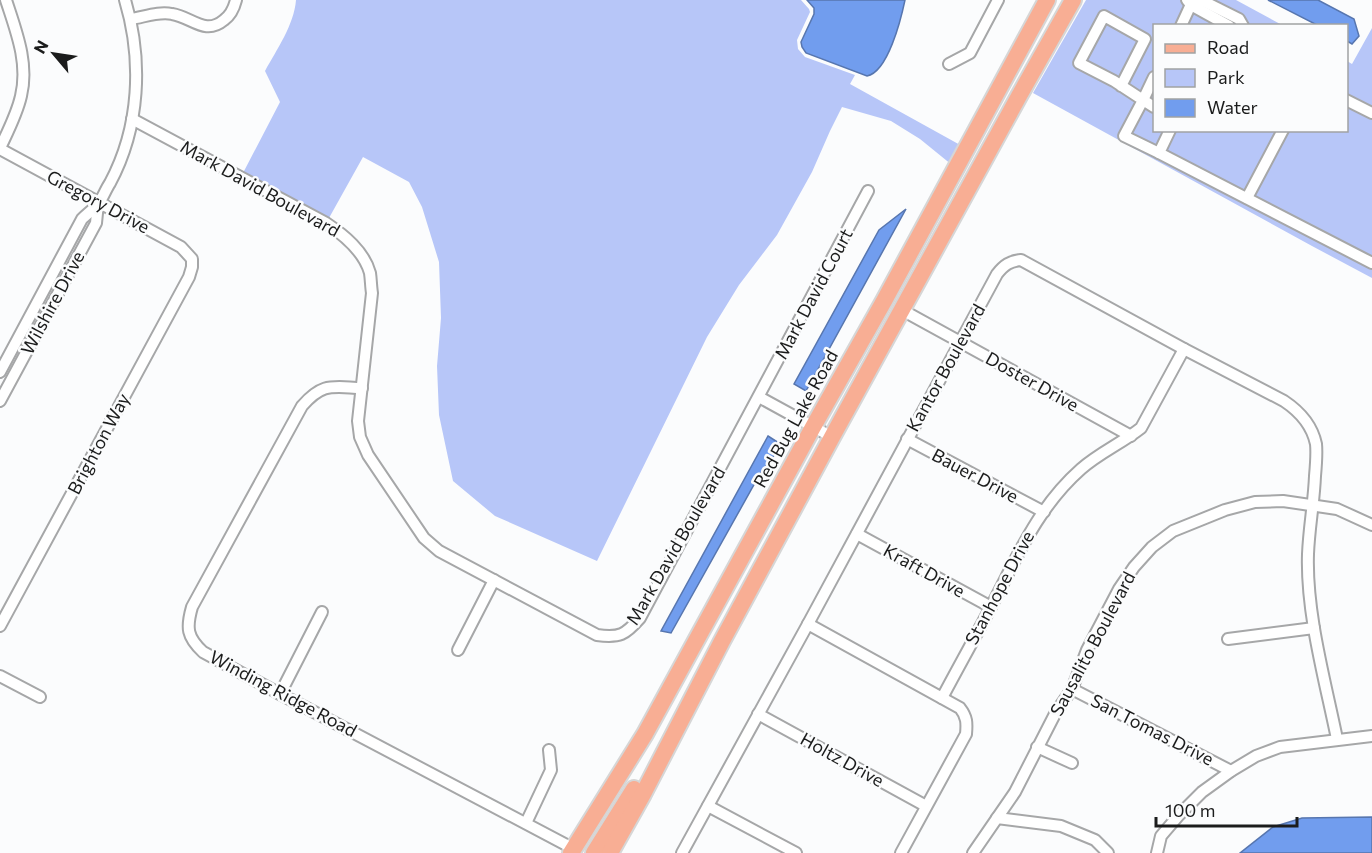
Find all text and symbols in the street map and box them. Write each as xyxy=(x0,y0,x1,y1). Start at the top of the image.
north arrow xyxy=(24,24,84,84)
legend xyxy=(1153,24,1348,132)
text: Road xyxy=(1207,36,1249,58)
text: N xyxy=(29,37,52,56)
text: Park xyxy=(1207,66,1245,88)
text: Water xyxy=(1207,96,1258,118)
street label: Mark David Boulevard xyxy=(177,135,344,241)
street label: Gregory Drive xyxy=(43,165,154,237)
street label: Mark David Court xyxy=(769,224,857,363)
street label: Wilshire Drive xyxy=(16,247,89,358)
street label: Kantor Boulevard xyxy=(901,300,989,435)
street label: Red Bug Lake Road xyxy=(748,346,842,491)
street label: Doster Drive xyxy=(982,347,1083,416)
street label: Brighton Way xyxy=(62,389,134,498)
street label: Bauer Drive xyxy=(928,443,1022,507)
street label: Mark David Boulevard xyxy=(621,462,729,629)
street label: Stanhope Drive xyxy=(960,527,1038,648)
street label: Kraft Drive xyxy=(880,539,969,602)
street label: Sausalito Boulevard xyxy=(1045,568,1139,719)
street label: Winding Ridge Road xyxy=(206,645,361,741)
street label: San Tomas Drive xyxy=(1087,689,1218,770)
street label: Holtz Drive xyxy=(797,727,888,791)
scale bar xyxy=(1156,790,1297,828)
text: 100 m xyxy=(1165,799,1215,821)

